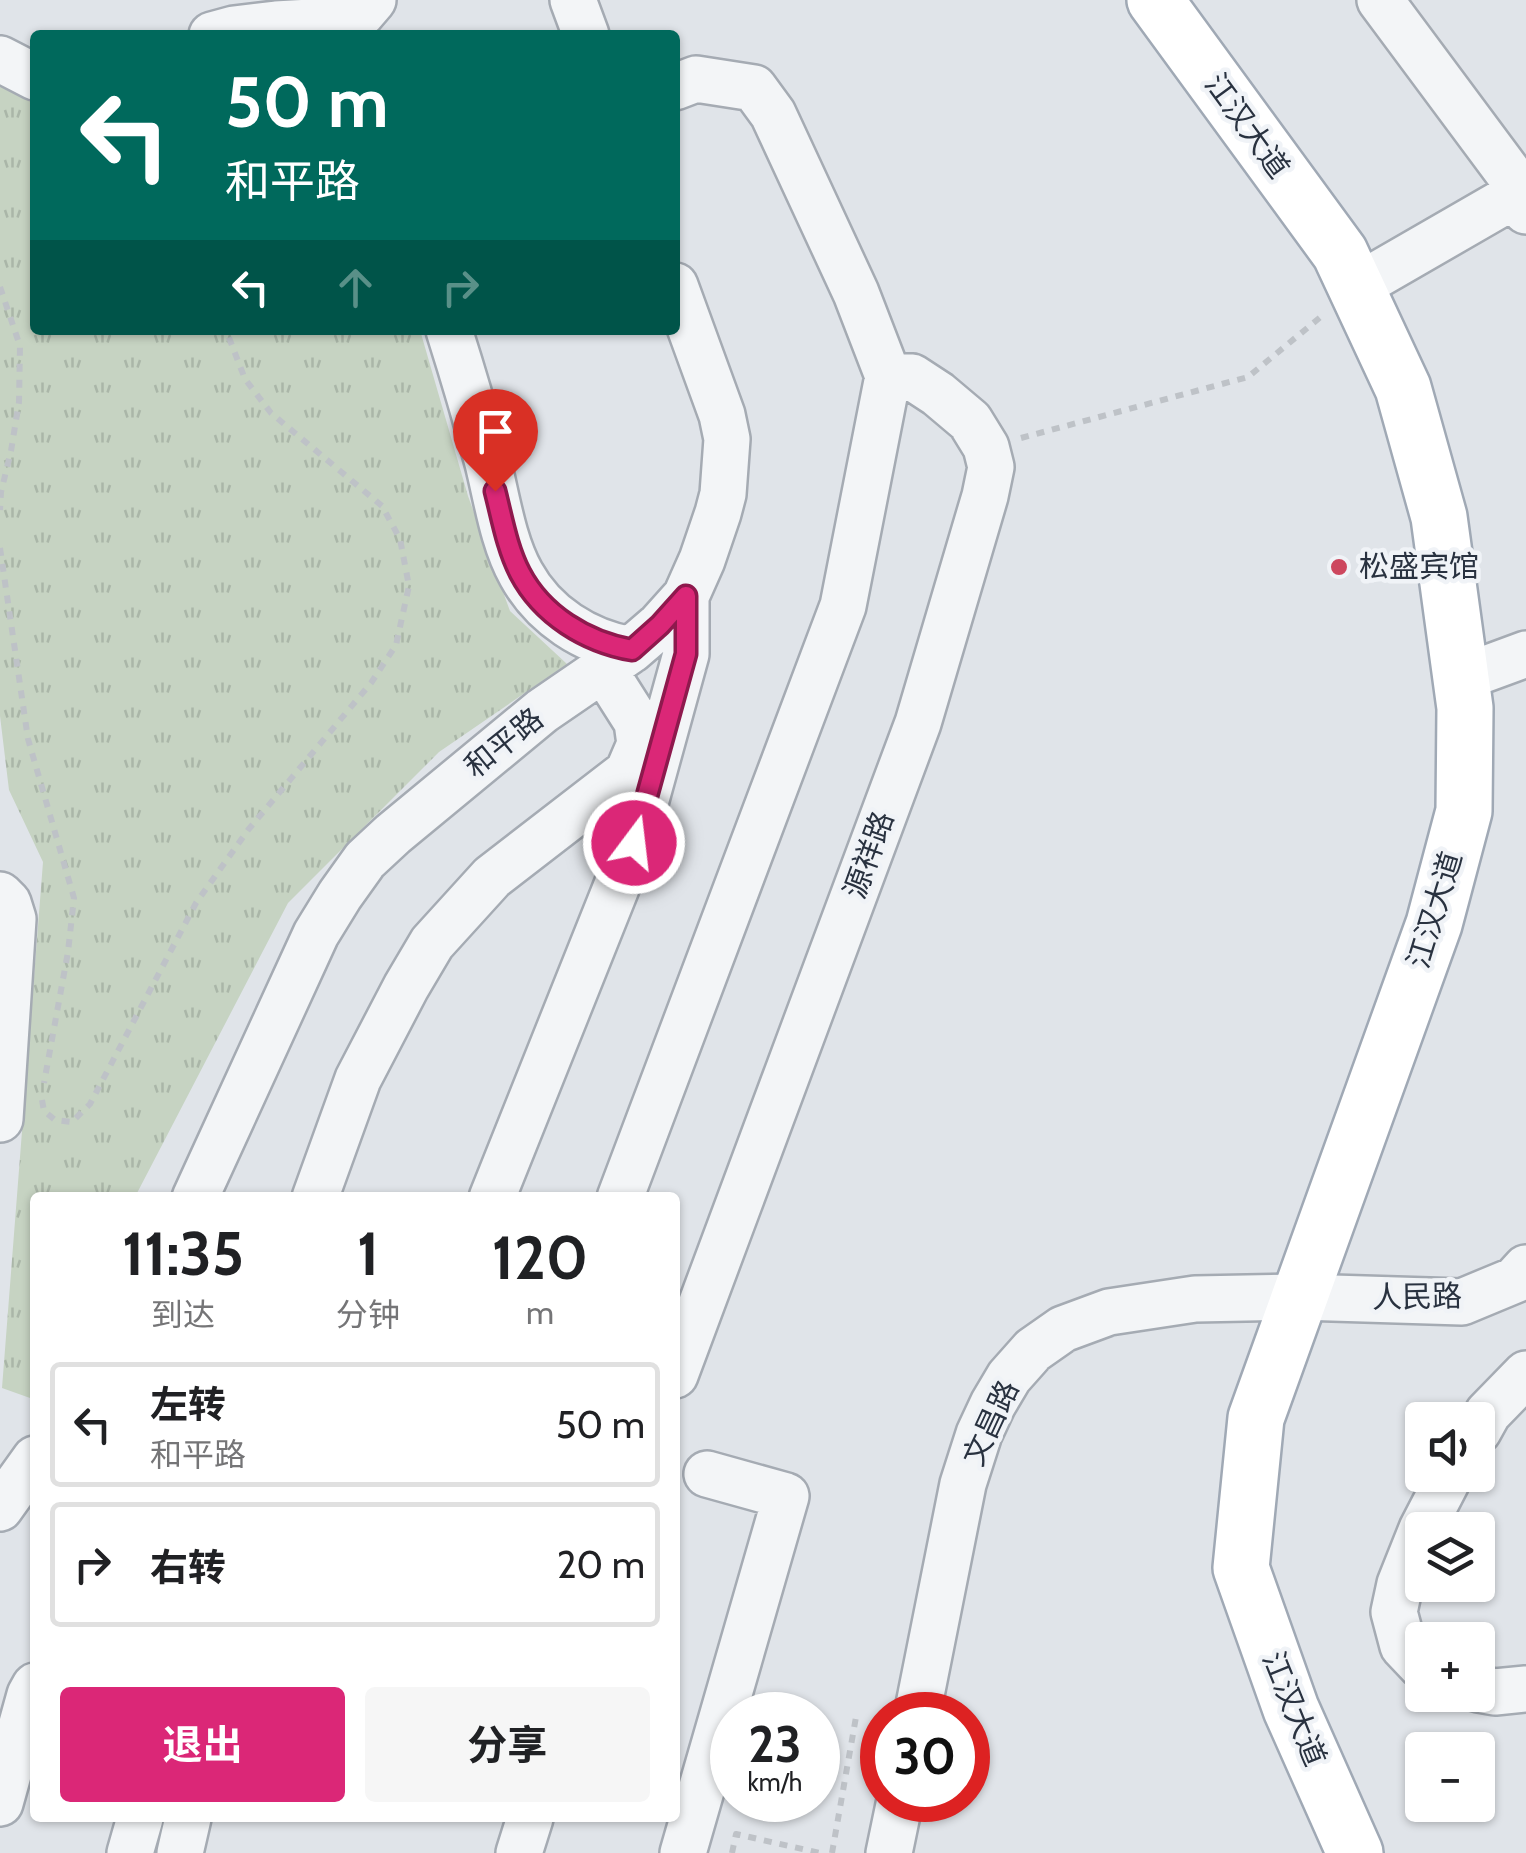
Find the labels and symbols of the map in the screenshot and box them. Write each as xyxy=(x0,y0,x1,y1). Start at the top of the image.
street label: 江汉大道 xyxy=(1197,66,1298,185)
pin xyxy=(453,389,538,492)
place label: 松盛宾馆 xyxy=(1359,548,1479,585)
marker: 松盛宾馆 xyxy=(1328,556,1350,578)
street label: 和平路 xyxy=(457,700,550,785)
position arrow xyxy=(582,791,686,895)
street label: 源祥路 xyxy=(836,806,901,903)
street label: 江汉大道 xyxy=(1399,847,1470,973)
street label: 人民路 xyxy=(1372,1277,1462,1316)
street label: 文昌路 xyxy=(955,1374,1026,1471)
street label: 江汉大道 xyxy=(1255,1646,1334,1771)
speed limit sign: 30 xyxy=(860,1692,990,1822)

